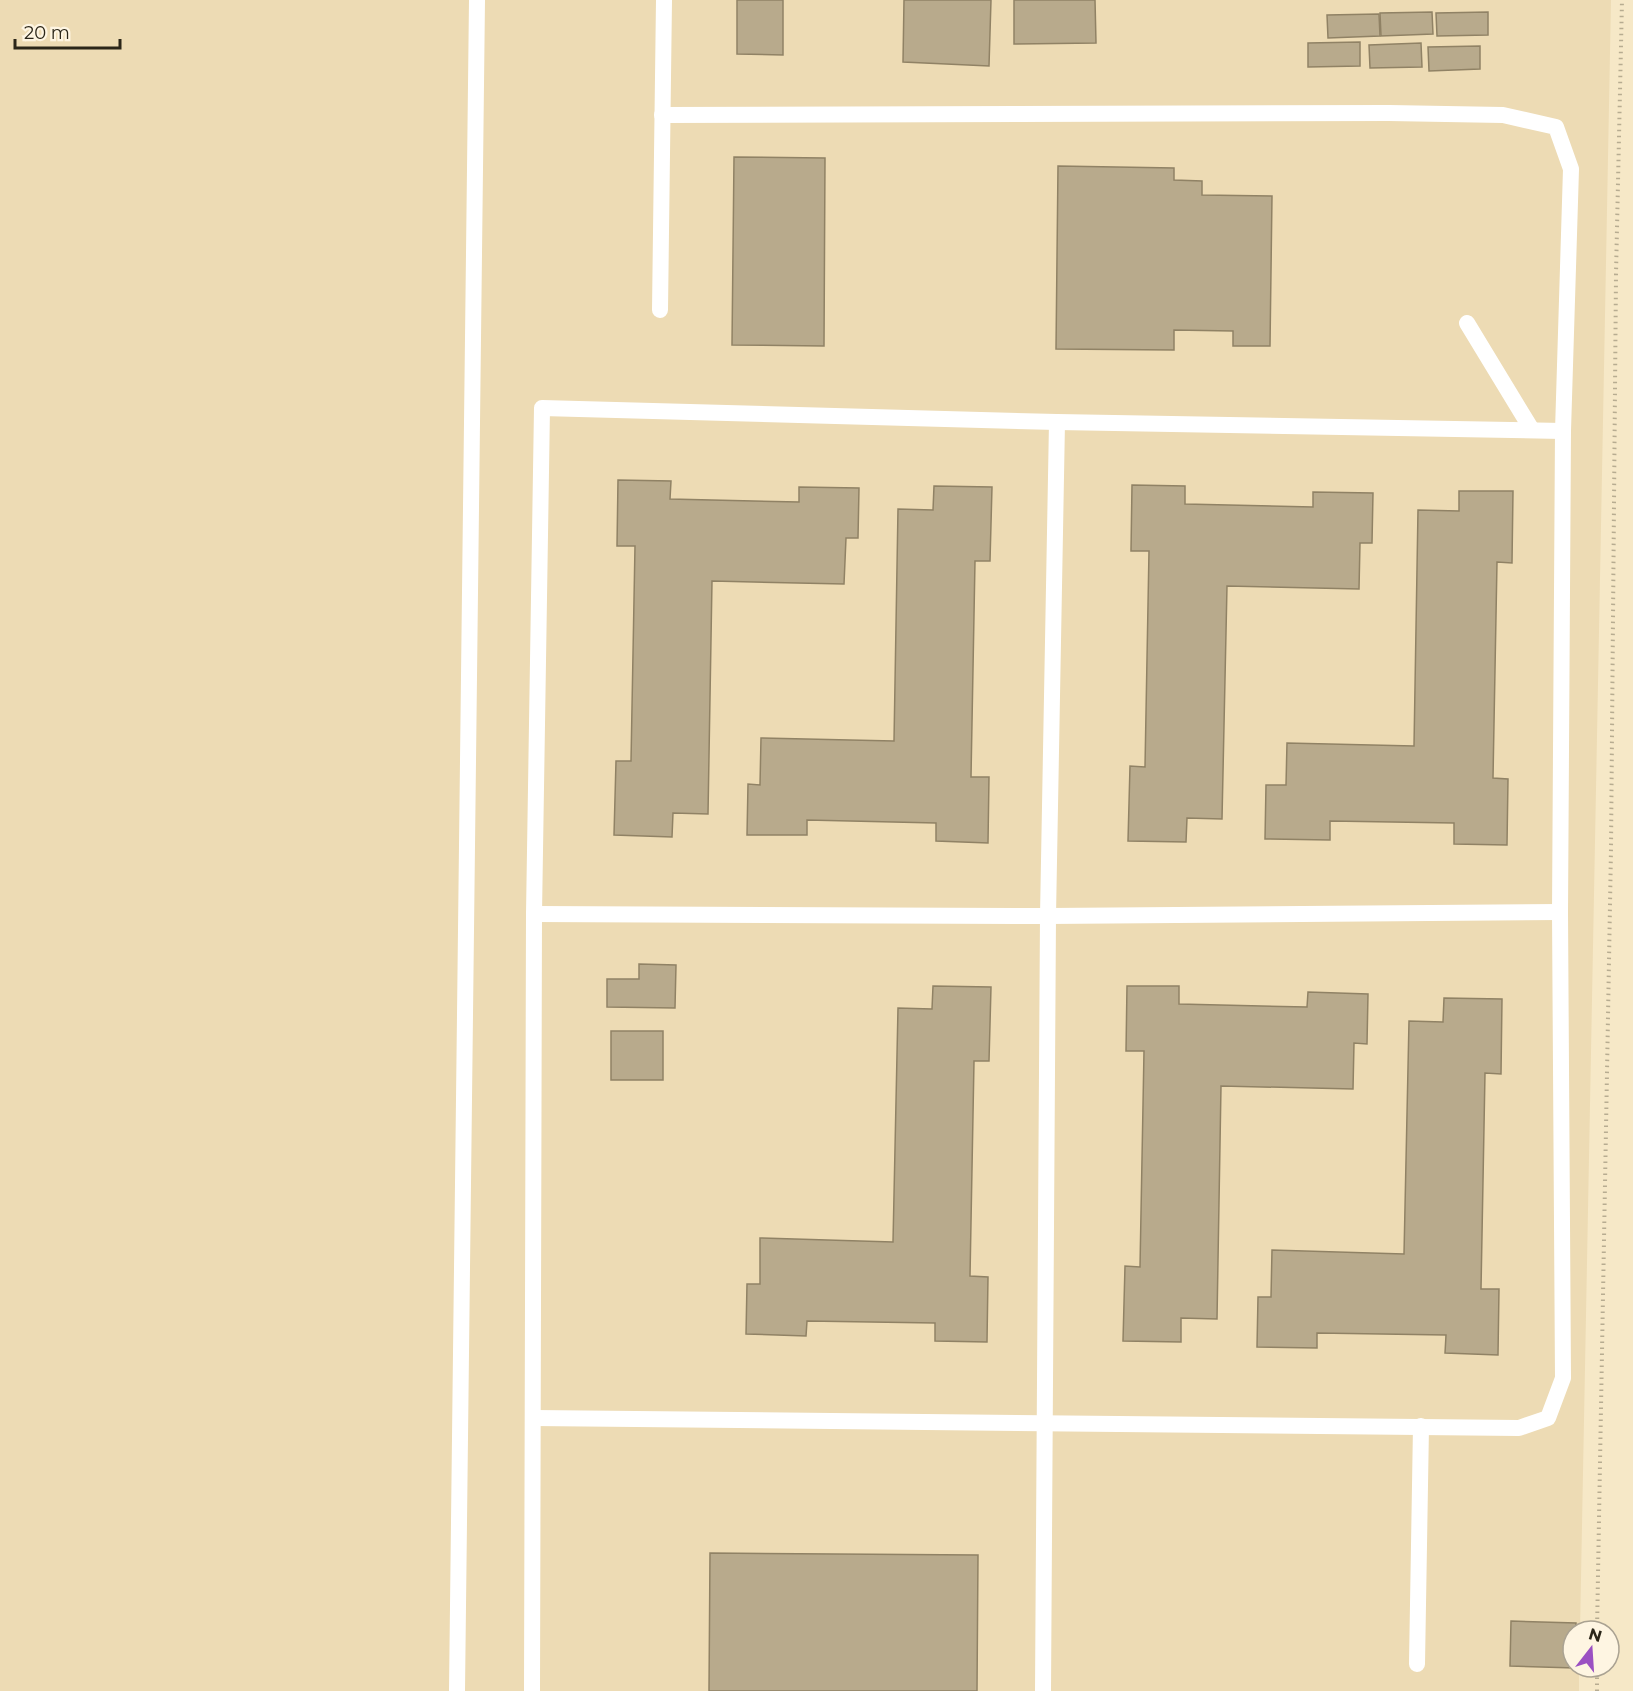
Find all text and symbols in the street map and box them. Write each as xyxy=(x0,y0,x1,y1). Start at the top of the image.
scale bar xyxy=(15,12,120,50)
text: 20 m xyxy=(24,22,70,44)
north arrow xyxy=(1561,1619,1621,1679)
text: N xyxy=(1586,1624,1604,1646)

